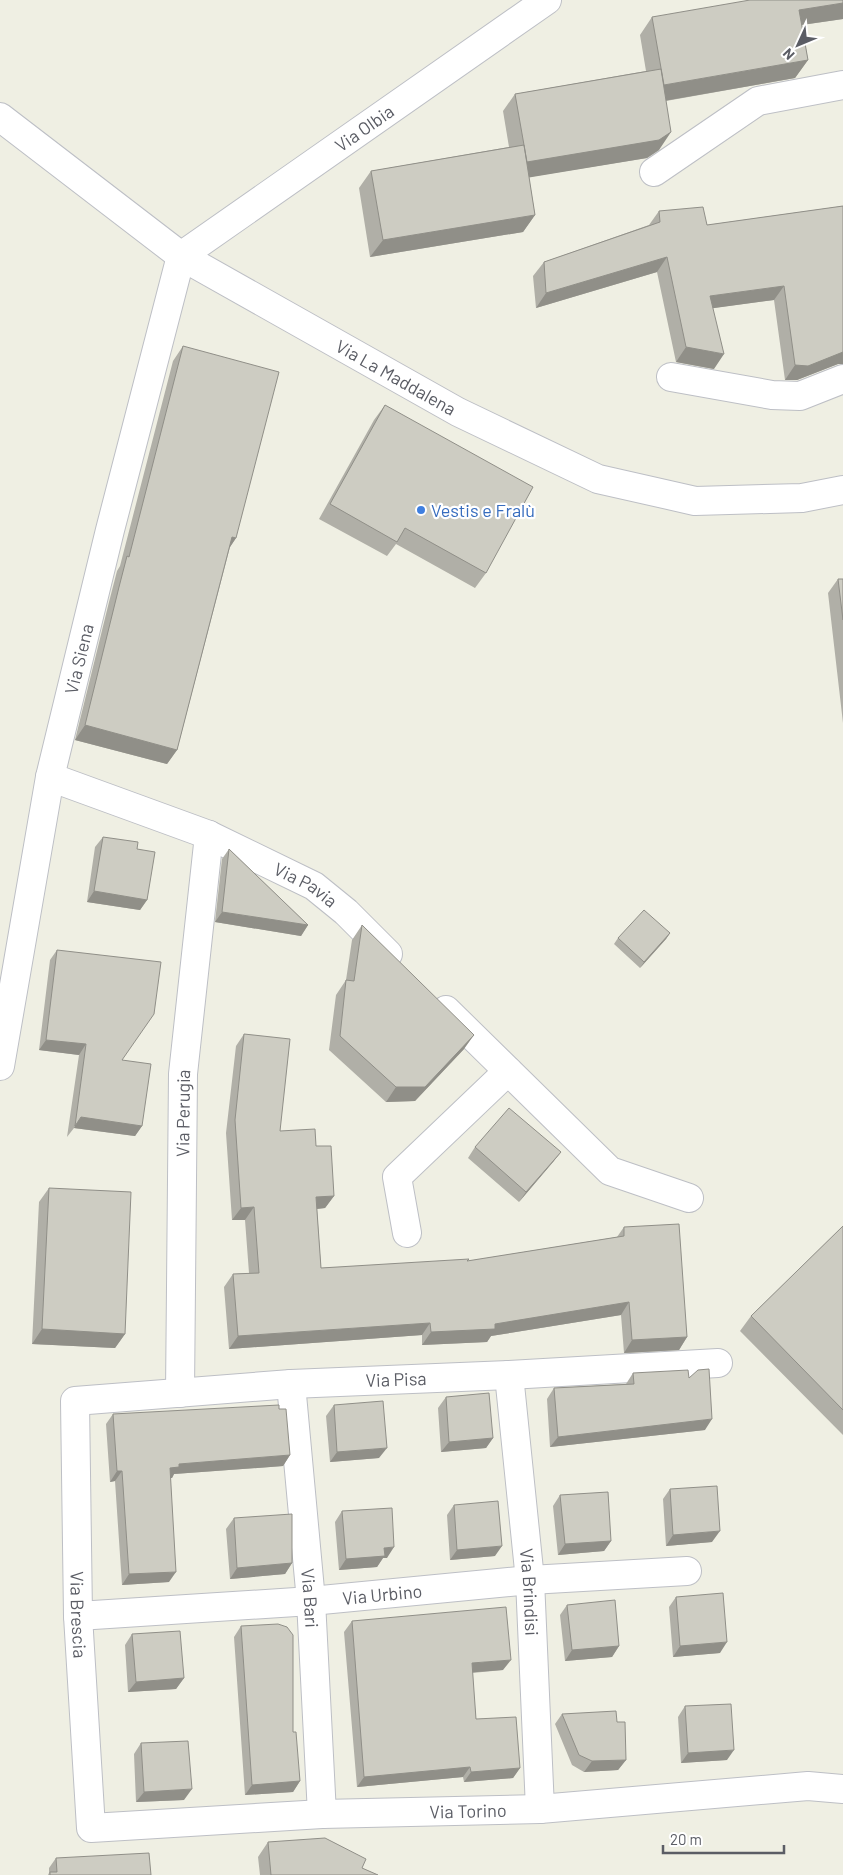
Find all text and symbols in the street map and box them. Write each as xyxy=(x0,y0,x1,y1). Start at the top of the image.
north arrow xyxy=(773,20,823,70)
text: N xyxy=(779,45,798,64)
street label: Via Olbia xyxy=(330,100,398,156)
street label: Via La Maddalena xyxy=(332,334,460,420)
place label: Vestis e Fralù xyxy=(431,499,535,521)
marker: Vestis e Fralù xyxy=(415,504,427,516)
street label: Via Siena xyxy=(60,621,98,696)
street label: Via Pavia xyxy=(270,857,342,912)
street label: Via Perugia xyxy=(171,1068,194,1157)
street label: Via Pisa xyxy=(365,1367,427,1391)
street label: Via Brindisi xyxy=(516,1547,543,1636)
street label: Via Bari xyxy=(297,1567,323,1628)
street label: Via Brescia xyxy=(66,1571,92,1659)
street label: Via Urbino xyxy=(341,1579,423,1609)
street label: Via Torino xyxy=(429,1799,507,1823)
scale bar xyxy=(663,1822,784,1854)
text: 20 m xyxy=(670,1830,702,1848)

